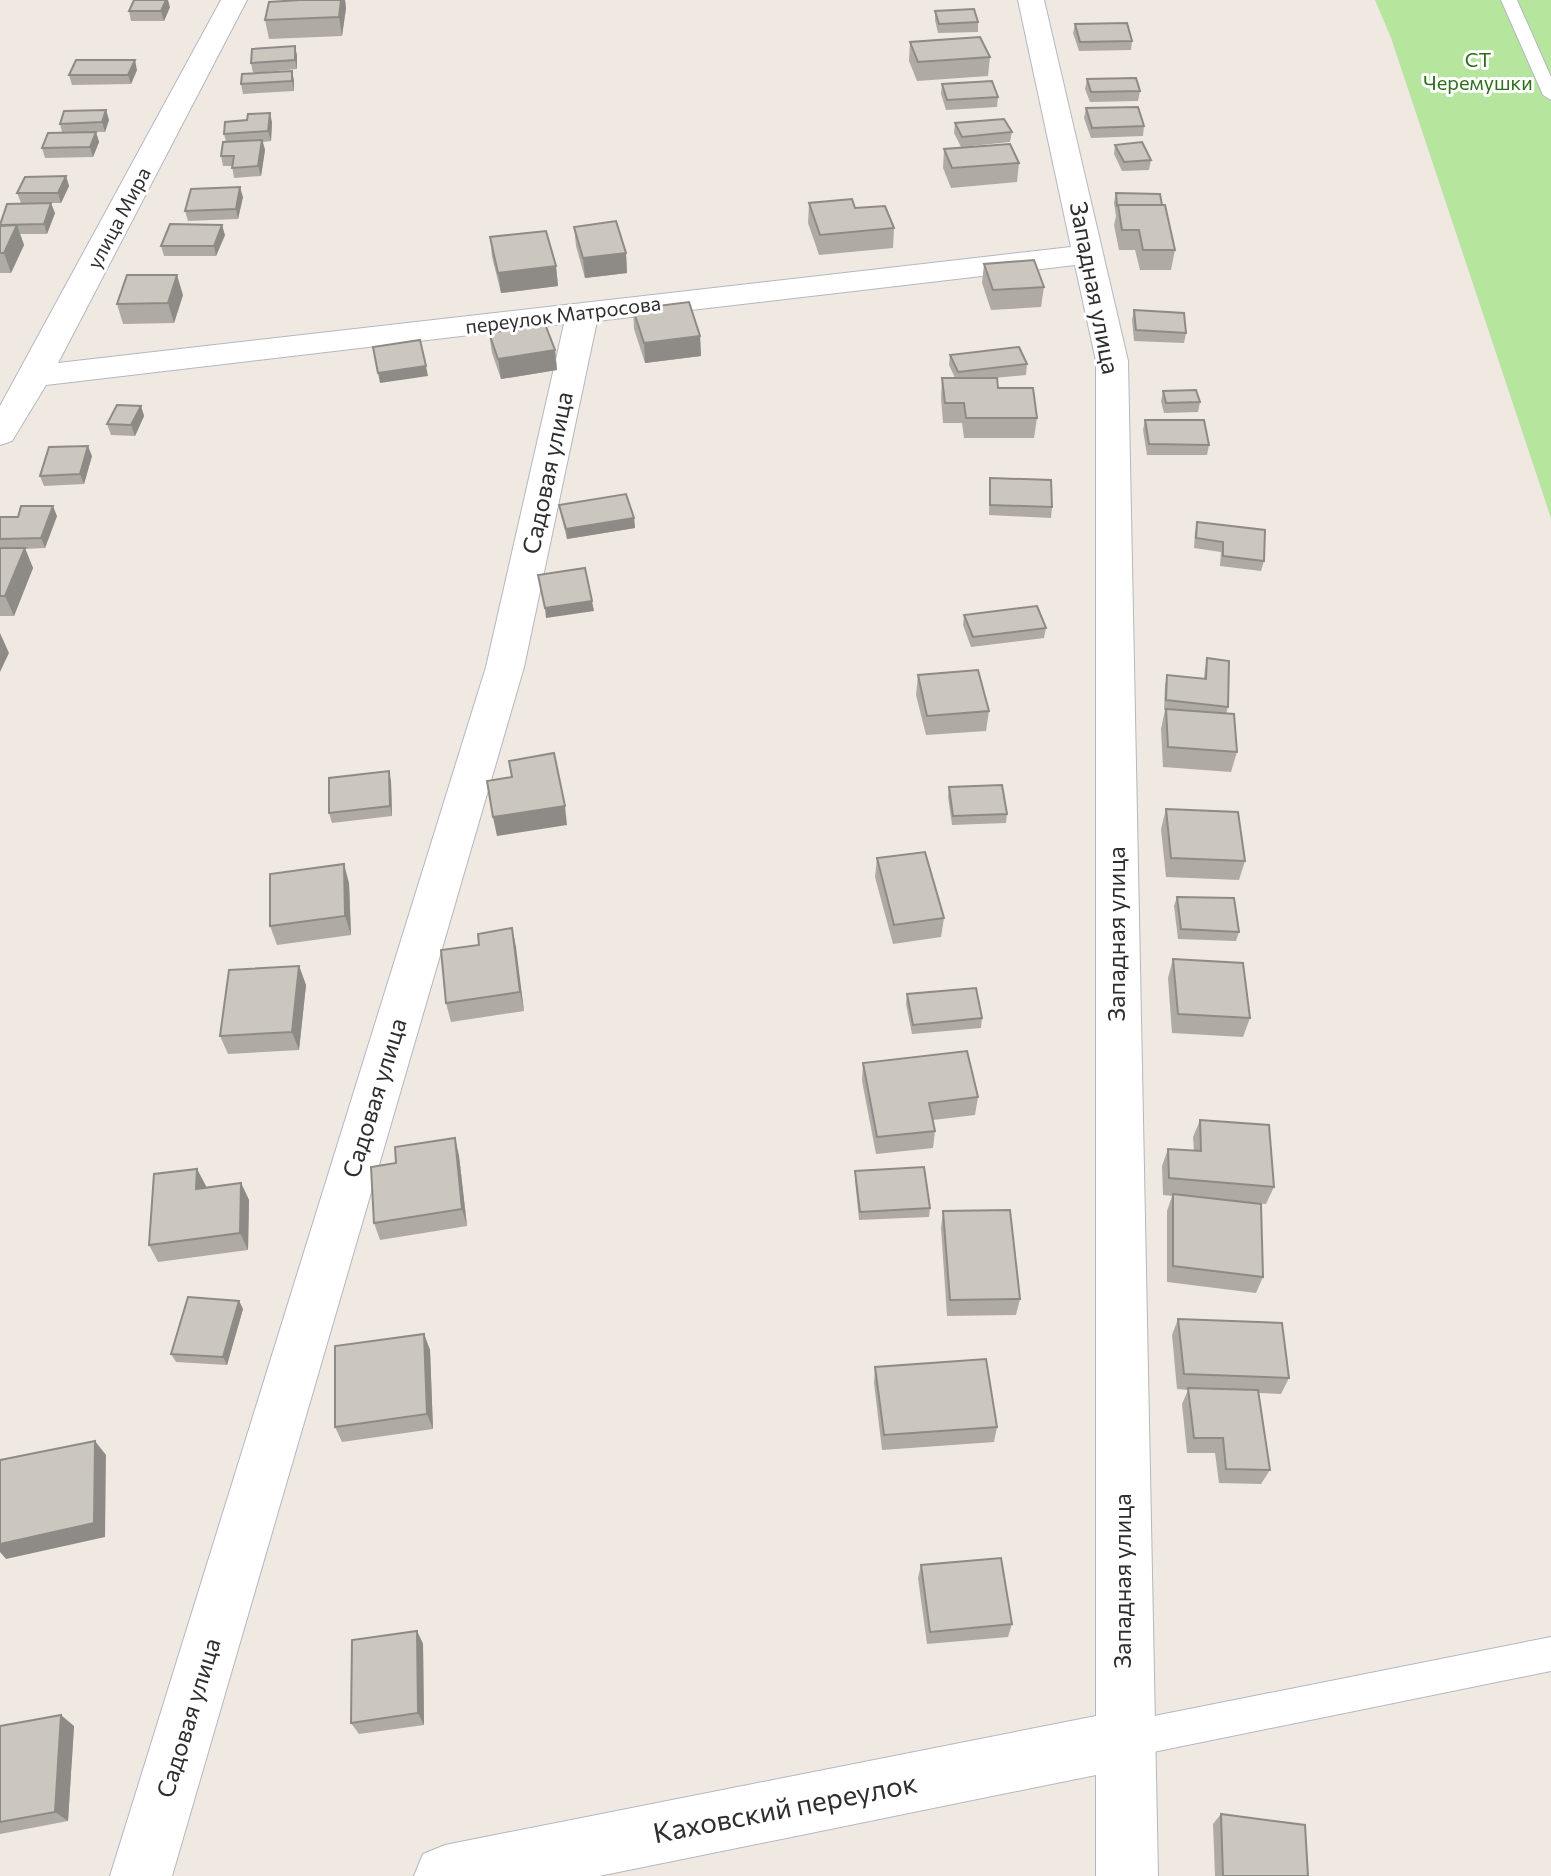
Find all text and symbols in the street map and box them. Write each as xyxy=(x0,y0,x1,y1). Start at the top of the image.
park label: СТ Черемушки xyxy=(1423,47,1533,94)
street label: улица Мира xyxy=(81,163,155,272)
street label: Западная улица xyxy=(1065,199,1126,377)
street label: переулок Матросова xyxy=(464,290,662,338)
street label: Садовая улица xyxy=(515,389,578,557)
street label: Западная улица xyxy=(1101,846,1130,1022)
street label: Садовая улица xyxy=(336,1014,412,1181)
street label: Западная улица xyxy=(1107,1493,1136,1669)
street label: Садовая улица xyxy=(150,1634,226,1801)
street label: Каховский переулок xyxy=(650,1765,920,1849)

